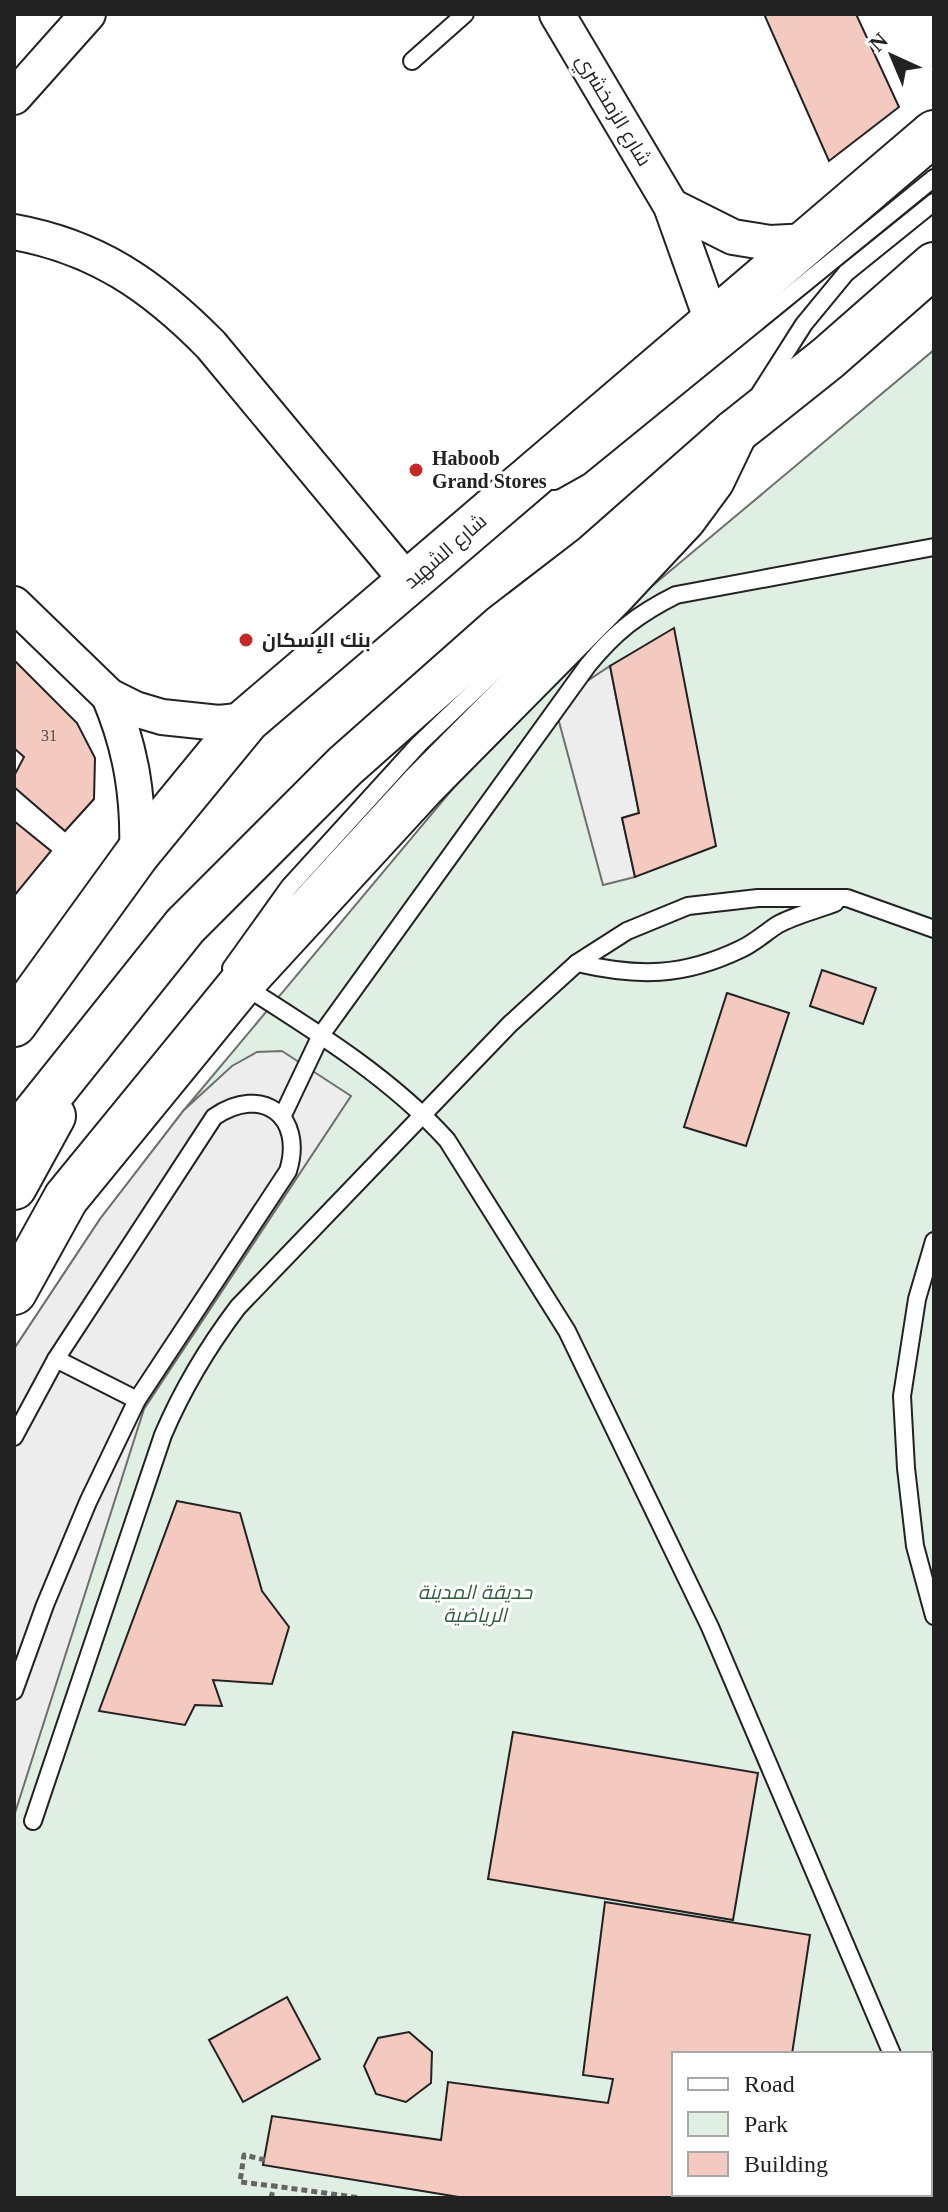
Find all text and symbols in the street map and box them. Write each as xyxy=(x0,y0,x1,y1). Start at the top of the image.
north arrow xyxy=(852,16,932,96)
text: N xyxy=(864,27,893,56)
street label: شارع الزمخشري xyxy=(568,50,656,172)
place label: Haboob Grand Stores xyxy=(432,447,547,492)
marker: Haboob Grand Stores xyxy=(407,461,425,479)
street label: شارع الشهيد xyxy=(399,509,493,595)
place label: بنك الإسكان xyxy=(262,629,371,654)
marker: بنك الإسكان xyxy=(237,631,255,649)
house number: 31 xyxy=(41,727,57,744)
park label: حديقة المدينة الرياضية xyxy=(418,1581,533,1627)
legend xyxy=(672,2052,932,2196)
text: Road xyxy=(744,2071,795,2097)
text: Park xyxy=(744,2111,788,2137)
text: Building xyxy=(744,2151,828,2177)

